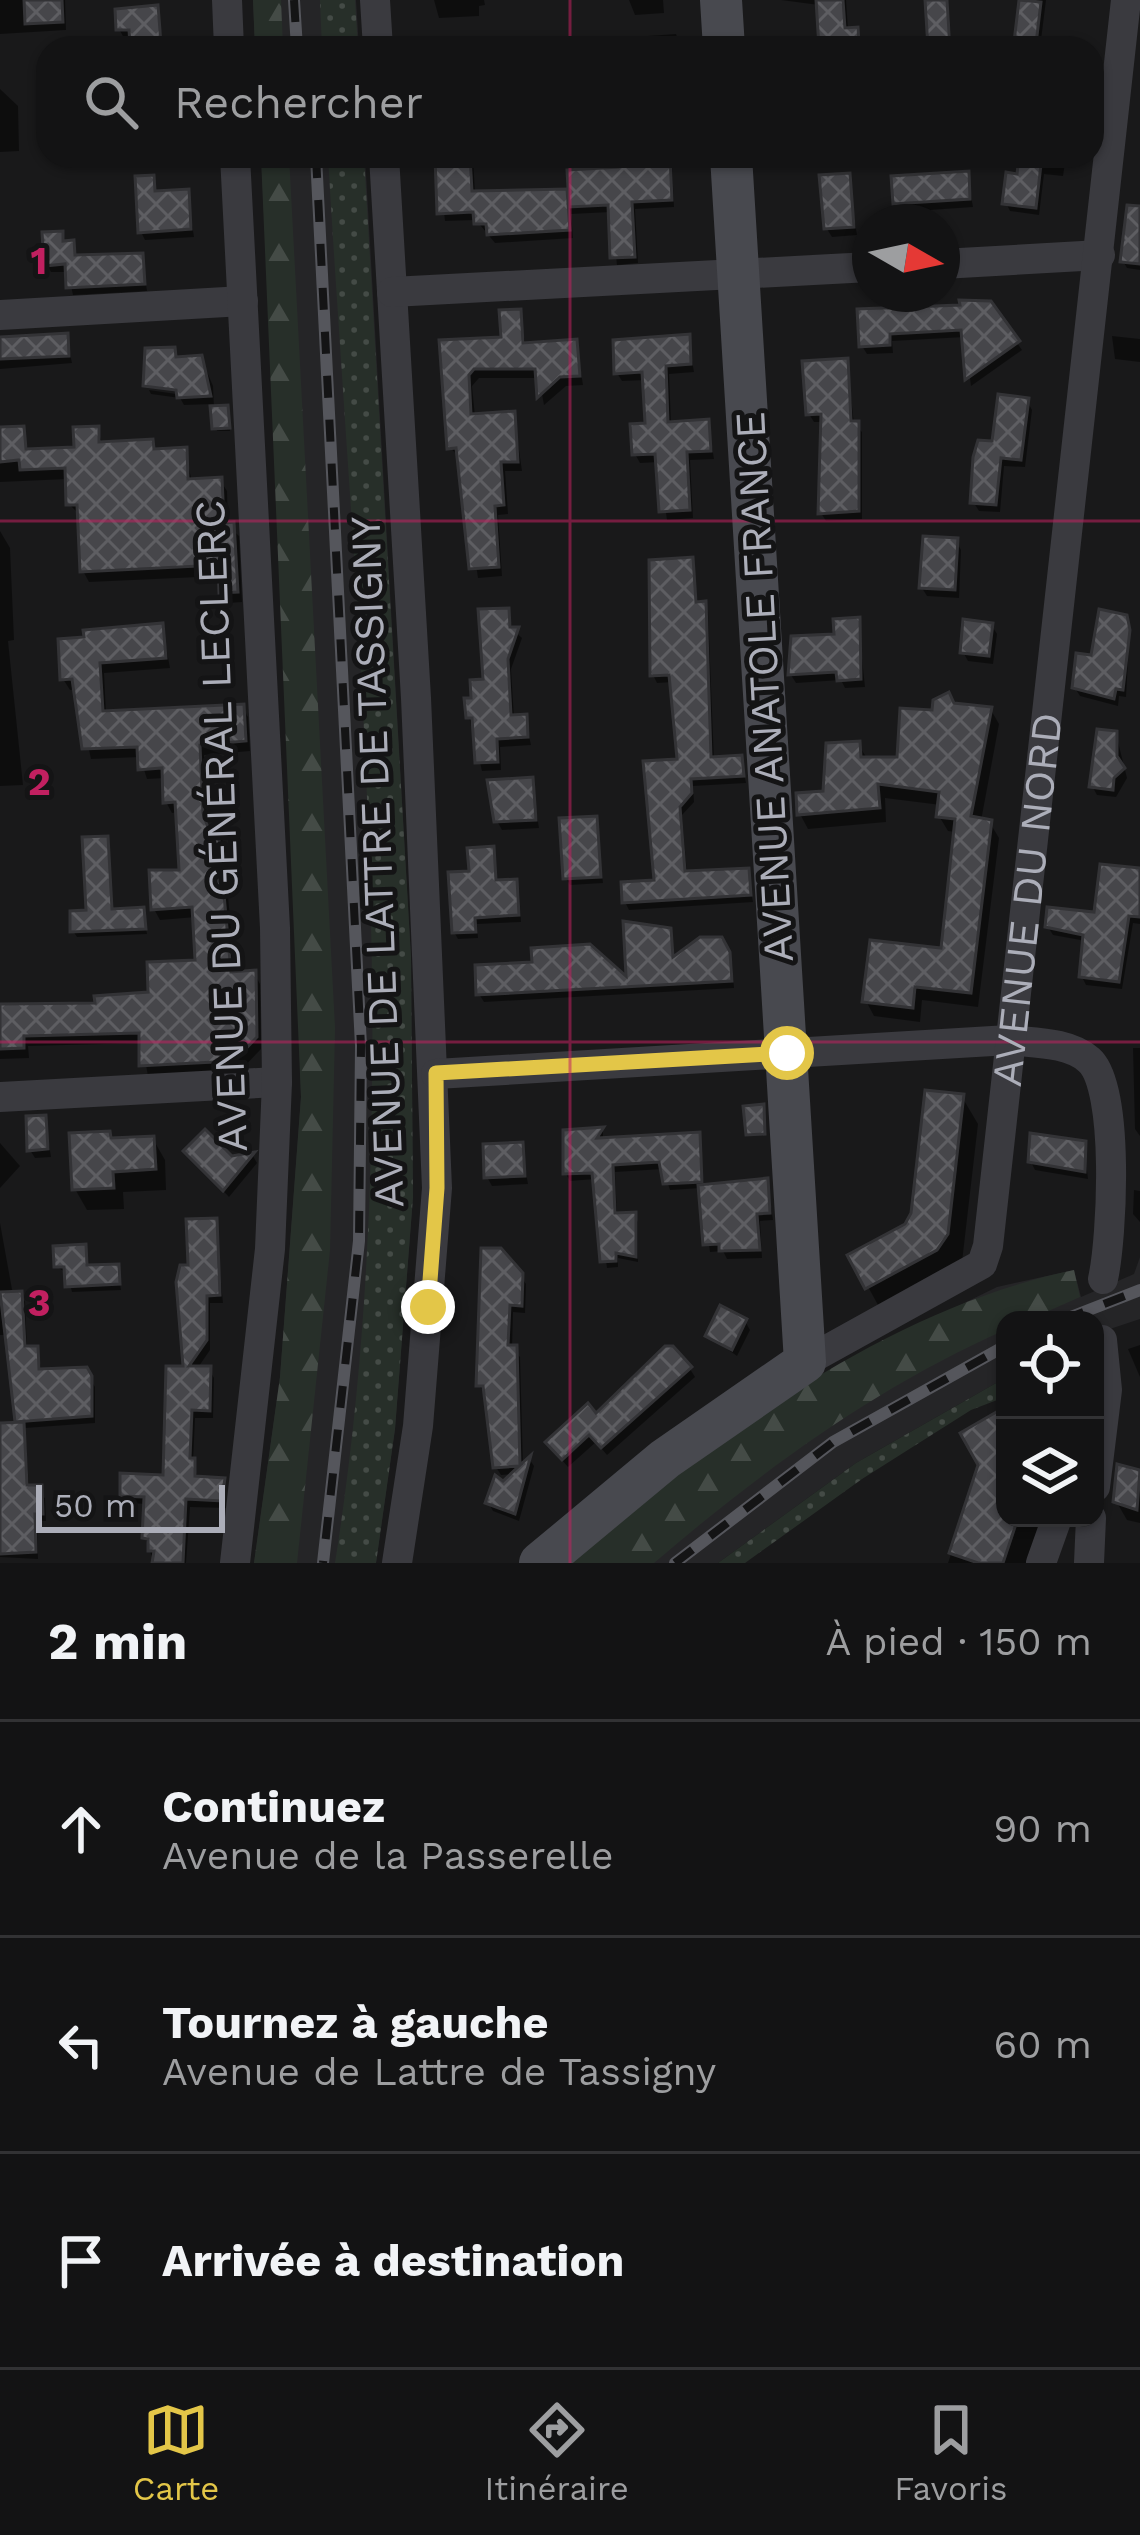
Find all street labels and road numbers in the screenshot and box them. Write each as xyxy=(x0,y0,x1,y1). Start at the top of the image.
street label: AVENUE ANATOLE FRANCE xyxy=(725,410,803,964)
street label: AVENUE DU GÉNÉRAL LECLERC xyxy=(185,499,257,1153)
street label: AVENUE DE LATTRE DE TASSIGNY xyxy=(340,515,414,1209)
street label: AVENUE DU NORD xyxy=(981,710,1071,1089)

